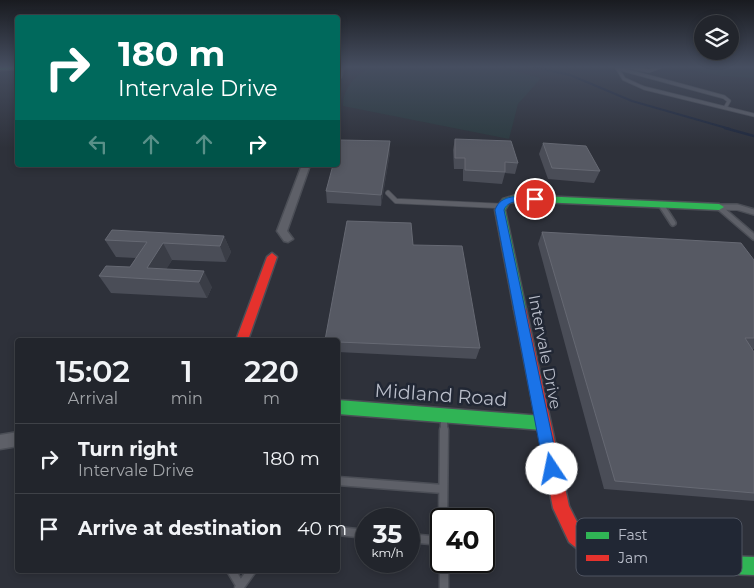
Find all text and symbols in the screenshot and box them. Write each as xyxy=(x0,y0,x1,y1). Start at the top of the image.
map controls xyxy=(694,15,739,60)
button: layers xyxy=(694,15,739,60)
text: 180 m xyxy=(118,32,225,75)
icon: right xyxy=(35,35,100,100)
text: Intervale Drive xyxy=(118,75,278,102)
icon: left xyxy=(84,130,112,158)
icon: ahead xyxy=(137,130,165,158)
icon: ahead xyxy=(190,130,218,158)
icon: right xyxy=(243,130,271,158)
pin xyxy=(514,178,556,220)
icon: arrive xyxy=(521,185,549,213)
street label: Intervale Drive xyxy=(525,293,565,411)
text: 15:02 xyxy=(56,353,130,390)
text: 1 xyxy=(181,353,193,390)
text: 220 xyxy=(244,353,299,390)
street label: Midland Road xyxy=(374,379,508,411)
text: Arrival xyxy=(68,389,118,408)
text: min xyxy=(171,389,203,408)
text: m xyxy=(263,389,280,408)
text: Turn right xyxy=(78,438,178,461)
position arrow xyxy=(525,442,577,494)
icon: right xyxy=(35,445,63,473)
text: 180 m xyxy=(263,447,320,470)
text: Intervale Drive xyxy=(78,461,194,480)
speed limit sign: 40 xyxy=(430,508,495,573)
icon: arrive xyxy=(35,515,63,543)
text: Arrive at destination xyxy=(78,517,282,540)
text: 40 m xyxy=(297,517,347,540)
legend xyxy=(576,518,742,576)
text: 35 xyxy=(373,519,402,549)
text: Fast xyxy=(618,526,648,544)
text: km/h xyxy=(371,545,404,560)
text: Jam xyxy=(617,549,648,567)

